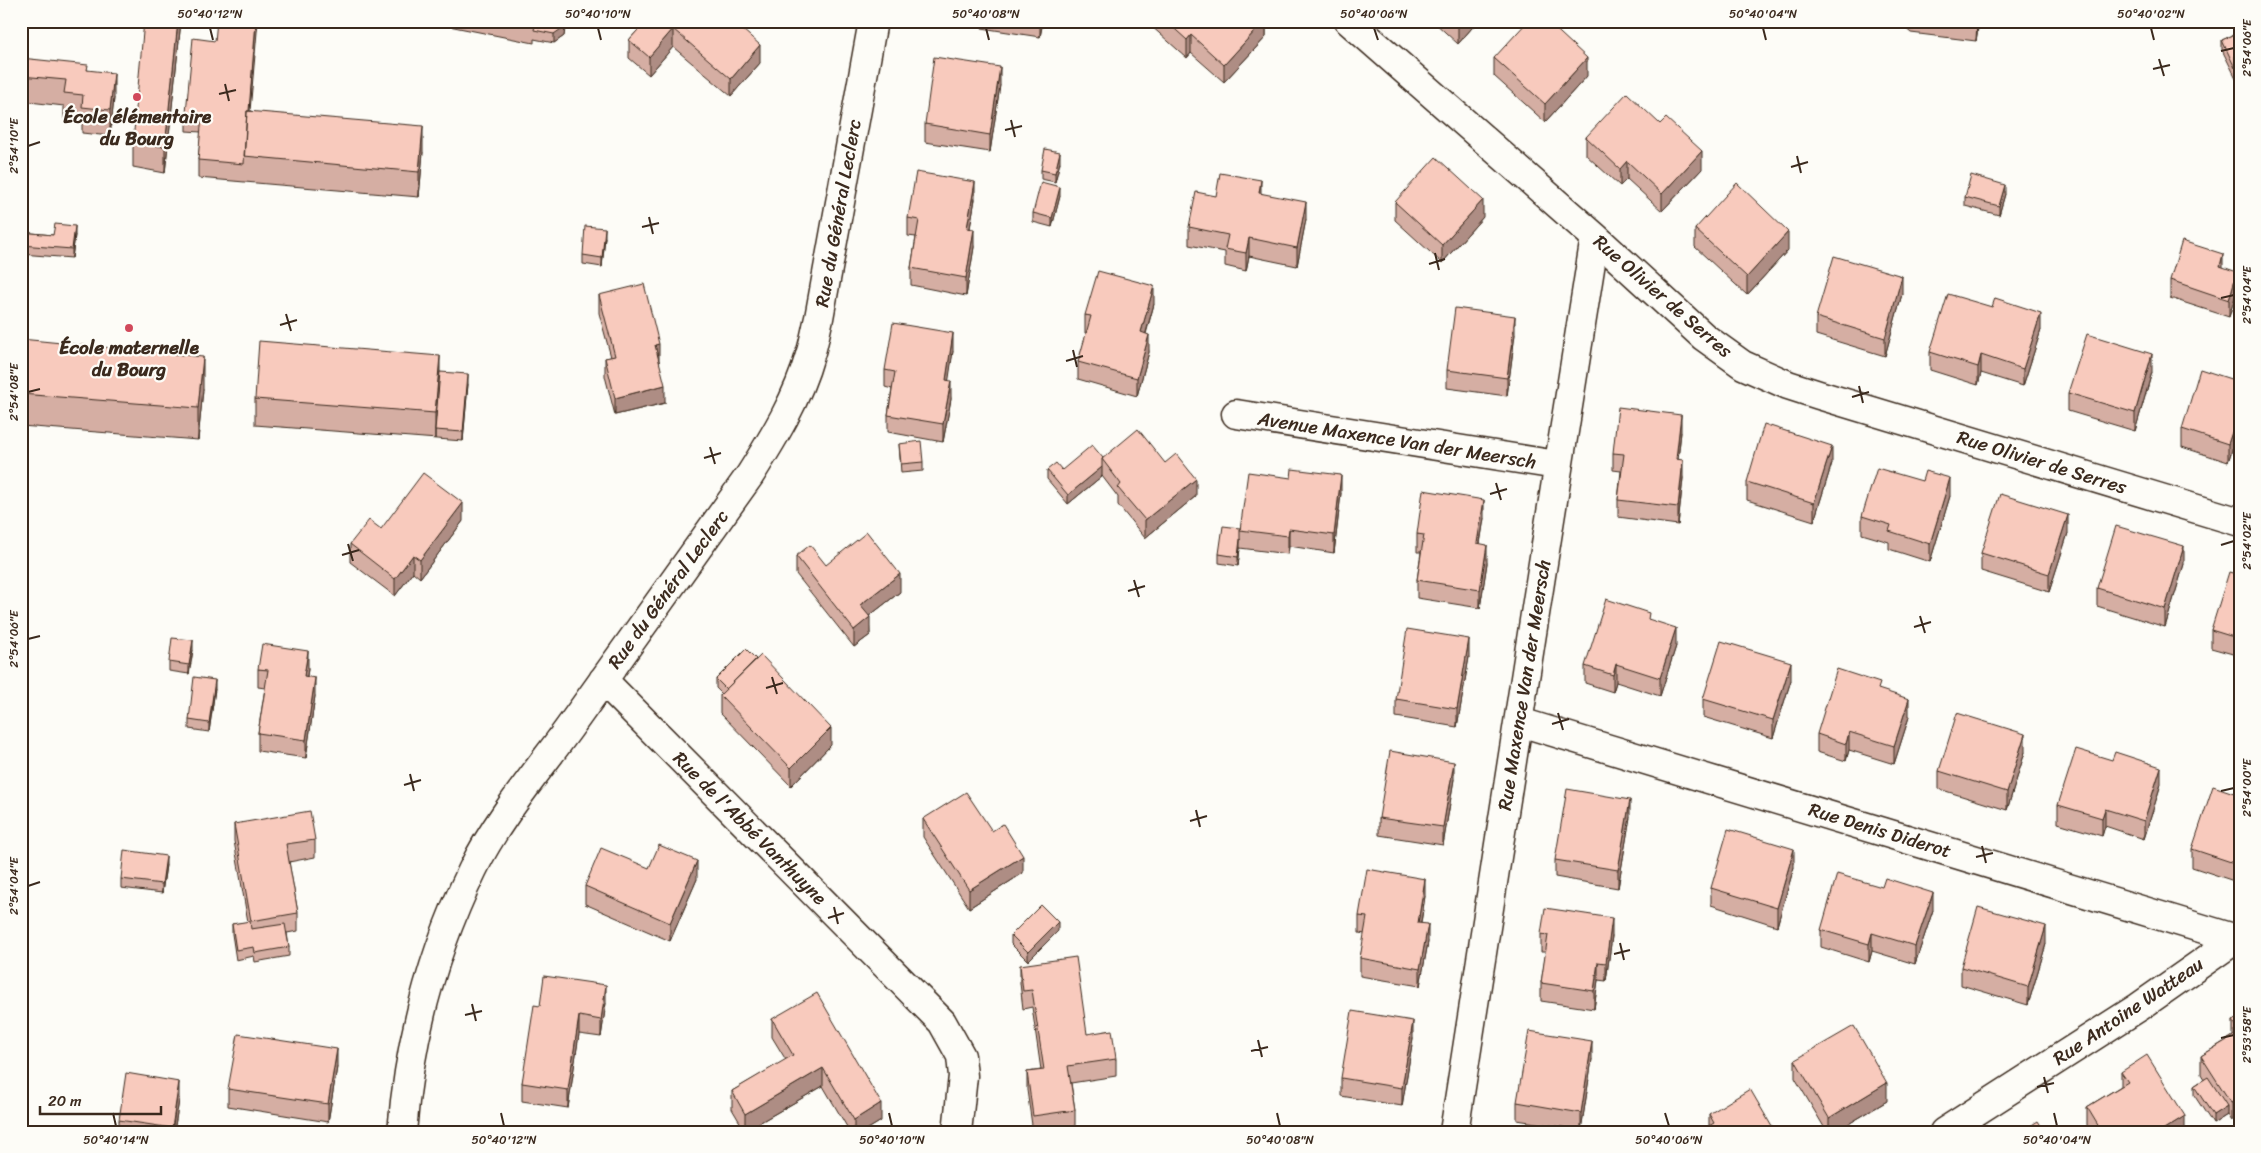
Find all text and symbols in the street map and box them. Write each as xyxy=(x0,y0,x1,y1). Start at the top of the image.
text: 50°40'12"N xyxy=(178,3,243,25)
text: 50°40'10"N xyxy=(565,3,631,25)
text: 50°40'08"N xyxy=(952,3,1021,25)
text: 50°40'06"N xyxy=(1340,3,1408,25)
text: 50°40'04"N xyxy=(1729,3,1798,25)
text: 50°40'02"N xyxy=(2117,3,2185,25)
text: 2°54'06"E xyxy=(2236,18,2258,77)
marker: École élémentaire du Bourg xyxy=(131,91,143,103)
place label: École élémentaire du Bourg xyxy=(63,100,212,155)
street label: Rue du Général Leclerc xyxy=(805,116,871,310)
text: 2°54'10"E xyxy=(3,117,25,174)
street label: Rue Olivier de Serres xyxy=(1586,226,1740,366)
text: 2°54'04"E xyxy=(2236,265,2258,324)
marker: École maternelle du Bourg xyxy=(123,322,135,334)
place label: École maternelle du Bourg xyxy=(59,331,200,386)
text: 2°54'08"E xyxy=(3,362,25,421)
street label: Avenue Maxence Van der Meersch xyxy=(1254,402,1539,478)
street label: Rue Olivier de Serres xyxy=(1953,421,2131,504)
street label: Rue du Général Leclerc xyxy=(599,502,737,676)
text: 2°54'02"E xyxy=(2236,511,2258,570)
street label: Rue Maxence Van der Meersch xyxy=(1488,557,1560,813)
text: 2°54'06"E xyxy=(3,609,25,668)
street label: Rue de l'Abbé Vanthuyne xyxy=(665,743,835,913)
text: 2°54'00"E xyxy=(2236,758,2258,817)
street label: Rue Denis Diderot xyxy=(1805,793,1955,867)
text: 2°54'04"E xyxy=(3,856,25,915)
street label: Rue Antoine Watteau xyxy=(2046,948,2210,1074)
text: 2°53'58"E xyxy=(2236,1005,2258,1063)
scale bar xyxy=(40,1083,161,1115)
text: 20 m xyxy=(48,1088,82,1114)
text: 50°40'14"N xyxy=(83,1129,149,1151)
text: 50°40'12"N xyxy=(472,1129,537,1151)
text: 50°40'10"N xyxy=(859,1129,925,1151)
text: 50°40'08"N xyxy=(1246,1129,1315,1151)
text: 50°40'06"N xyxy=(1635,1129,1703,1151)
text: 50°40'04"N xyxy=(2023,1129,2092,1151)

